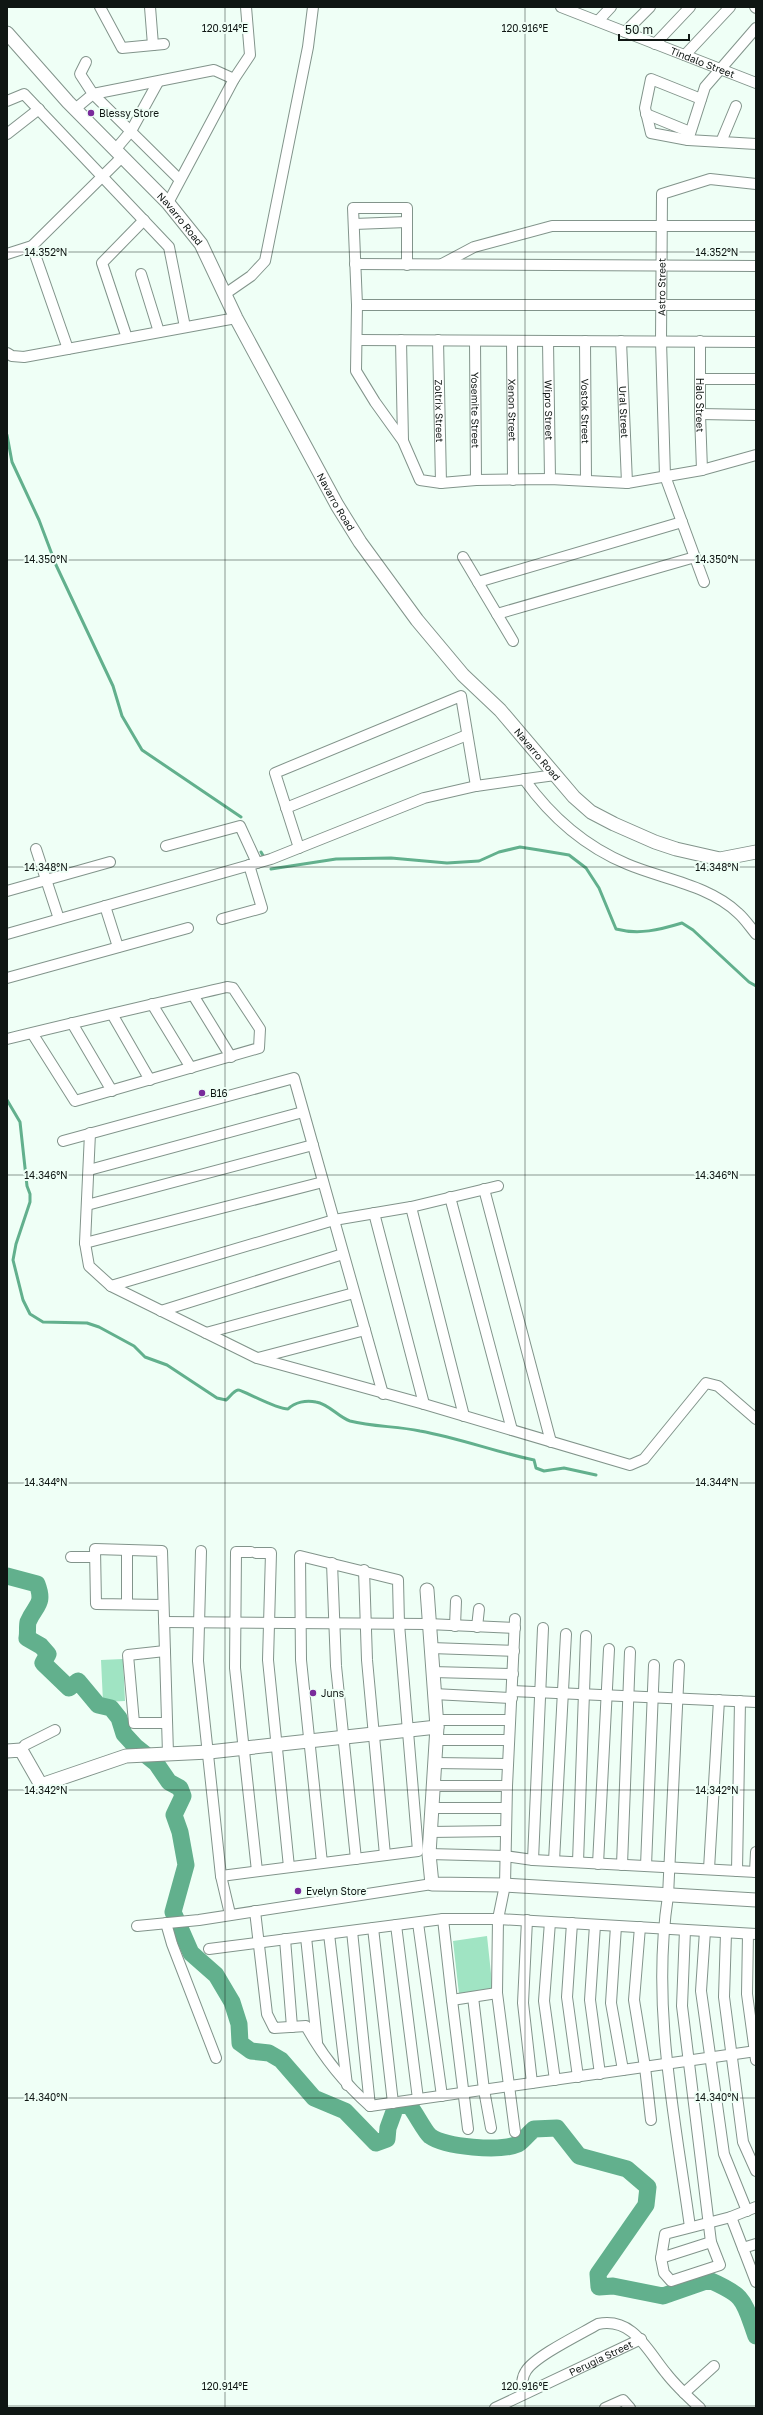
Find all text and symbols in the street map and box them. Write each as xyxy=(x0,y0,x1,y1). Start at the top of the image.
scale bar xyxy=(619,16,689,42)
text: 120.914°E xyxy=(202,22,248,34)
text: 120.916°E xyxy=(502,22,548,34)
text: 50 m xyxy=(625,22,653,37)
street label: Tindalo Street xyxy=(669,44,737,80)
place label: Blessy Store xyxy=(99,107,159,119)
marker: Blessy Store xyxy=(86,108,96,118)
street label: Navarro Road xyxy=(155,190,205,247)
text: 14.352°N xyxy=(25,246,67,258)
text: 14.352°N xyxy=(696,246,738,258)
street label: Astro Street xyxy=(655,258,668,316)
street label: Yosemite Street xyxy=(469,372,482,448)
street label: Vostok Street xyxy=(579,378,592,444)
street label: Halo Street xyxy=(694,378,707,432)
street label: Zoltrix Street xyxy=(433,379,446,443)
street label: Xenon Street xyxy=(506,379,519,441)
street label: Wipro Street xyxy=(543,380,555,440)
street label: Ural Street xyxy=(617,386,631,438)
street label: Navarro Road xyxy=(315,471,357,533)
text: 14.350°N xyxy=(24,553,68,565)
text: 14.350°N xyxy=(695,553,739,565)
street label: Navarro Road xyxy=(512,726,563,783)
text: 14.348°N xyxy=(24,861,68,873)
text: 14.348°N xyxy=(695,861,739,873)
place label: B16 xyxy=(210,1087,228,1099)
marker: B16 xyxy=(197,1088,207,1098)
text: 14.346°N xyxy=(24,1169,68,1181)
text: 14.346°N xyxy=(695,1169,739,1181)
text: 14.344°N xyxy=(25,1476,68,1488)
text: 14.344°N xyxy=(696,1476,739,1488)
place label: Juns xyxy=(321,1687,344,1699)
marker: Juns xyxy=(308,1688,318,1698)
text: 14.342°N xyxy=(24,1784,68,1796)
text: 14.342°N xyxy=(695,1784,739,1796)
place label: Evelyn Store xyxy=(306,1885,366,1897)
marker: Evelyn Store xyxy=(293,1886,303,1896)
text: 14.340°N xyxy=(24,2091,68,2103)
text: 14.340°N xyxy=(695,2091,739,2103)
street label: Perugia Street xyxy=(567,2338,634,2378)
text: 120.914°E xyxy=(202,2380,248,2392)
text: 120.916°E xyxy=(502,2380,548,2392)

